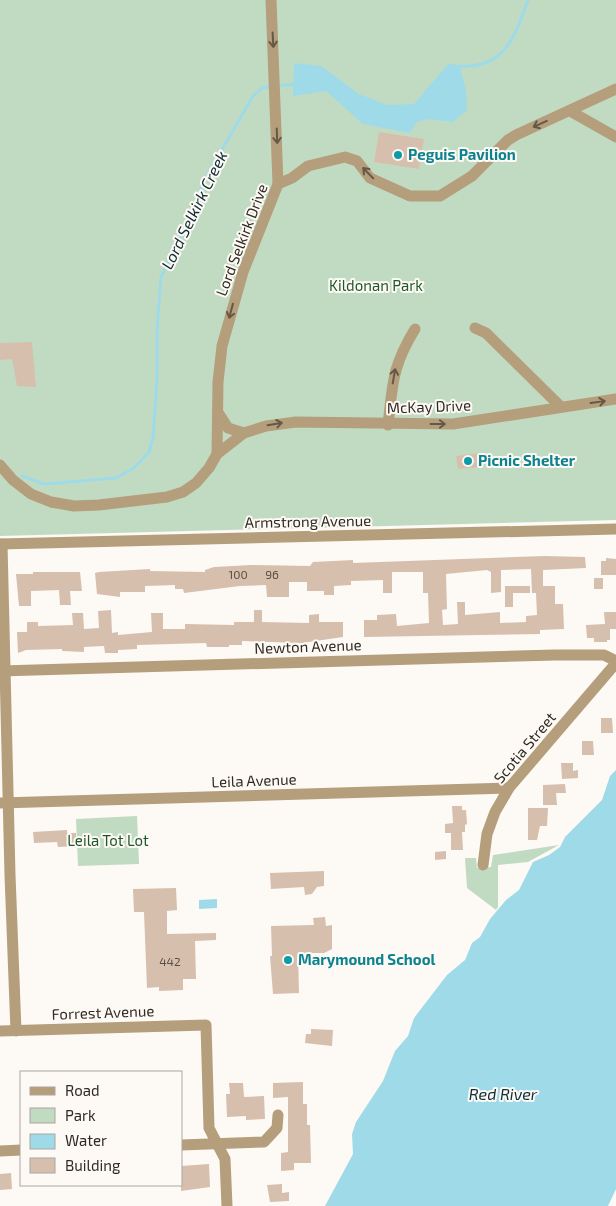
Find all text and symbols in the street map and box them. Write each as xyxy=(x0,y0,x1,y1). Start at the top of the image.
one-way arrow xyxy=(268,31,278,47)
one-way arrow xyxy=(533,120,548,130)
one-way arrow xyxy=(272,127,282,143)
place label: Peguis Pavilion xyxy=(408,145,516,163)
water label: Lord Selkirk Creek xyxy=(157,147,230,272)
marker: Peguis Pavilion xyxy=(392,149,404,161)
one-way arrow xyxy=(362,167,374,180)
street label: Lord Selkirk Drive xyxy=(211,181,271,298)
park label: Kildonan Park xyxy=(329,276,423,294)
one-way arrow xyxy=(226,303,236,319)
one-way arrow xyxy=(389,369,399,385)
street label: McKay Drive xyxy=(387,396,471,416)
one-way arrow xyxy=(590,396,606,406)
one-way arrow xyxy=(267,419,283,429)
one-way arrow xyxy=(429,420,445,429)
place label: Picnic Shelter xyxy=(478,451,576,469)
marker: Picnic Shelter xyxy=(462,455,474,467)
street label: Armstrong Avenue xyxy=(245,511,371,531)
house number: 100 xyxy=(228,567,248,581)
house number: 96 xyxy=(265,567,279,581)
street label: Newton Avenue xyxy=(254,635,362,657)
street label: Scotia Street xyxy=(489,708,559,786)
street label: Leila Avenue xyxy=(211,770,297,790)
park label: Leila Tot Lot xyxy=(67,831,149,849)
place label: Marymound School xyxy=(298,950,435,969)
house number: 442 xyxy=(159,954,181,968)
marker: Marymound School xyxy=(282,954,294,966)
street label: Forrest Avenue xyxy=(51,1001,155,1023)
legend xyxy=(20,1071,182,1186)
text: Road xyxy=(65,1081,100,1099)
water label: Red River xyxy=(469,1084,538,1103)
text: Park xyxy=(65,1106,96,1124)
text: Water xyxy=(65,1131,107,1149)
text: Building xyxy=(65,1156,121,1174)

